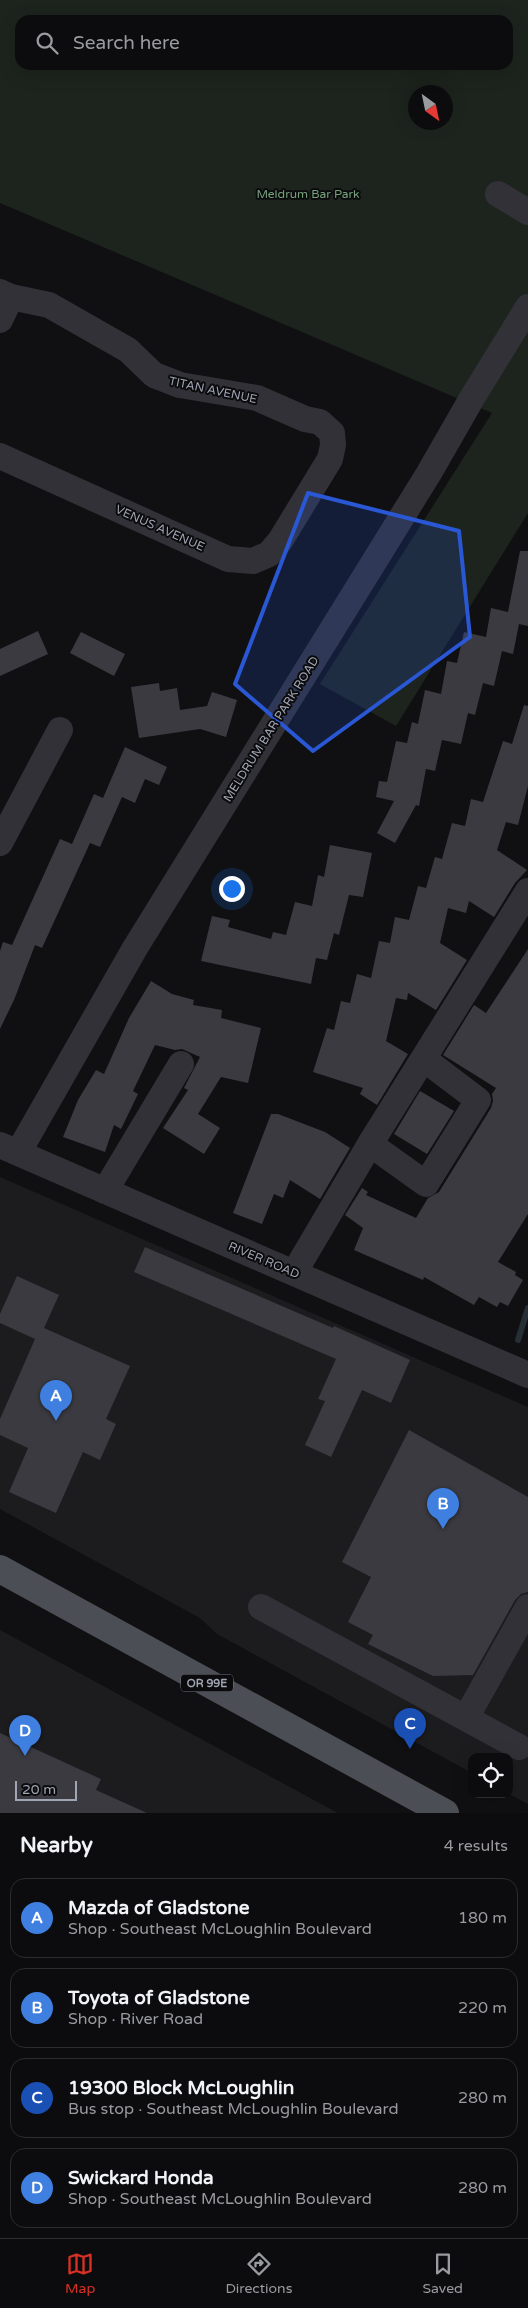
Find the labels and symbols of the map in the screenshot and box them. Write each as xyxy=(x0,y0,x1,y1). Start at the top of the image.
north arrow xyxy=(408,85,453,130)
park label: Meldrum Bar Park xyxy=(256,187,360,201)
street label: TITAN AVENUE xyxy=(168,374,259,406)
street label: VENUS AVENUE xyxy=(113,502,207,554)
street label: MELDRUM BAR PARK ROAD xyxy=(220,654,322,804)
your location xyxy=(219,876,245,902)
street label: RIVER ROAD xyxy=(226,1239,302,1281)
pin: A xyxy=(40,1380,72,1421)
pin: B xyxy=(427,1488,459,1529)
road number: OR 99E xyxy=(181,1675,233,1692)
pin: C xyxy=(394,1708,426,1749)
pin: D xyxy=(9,1715,41,1756)
scale bar xyxy=(15,1778,78,1801)

